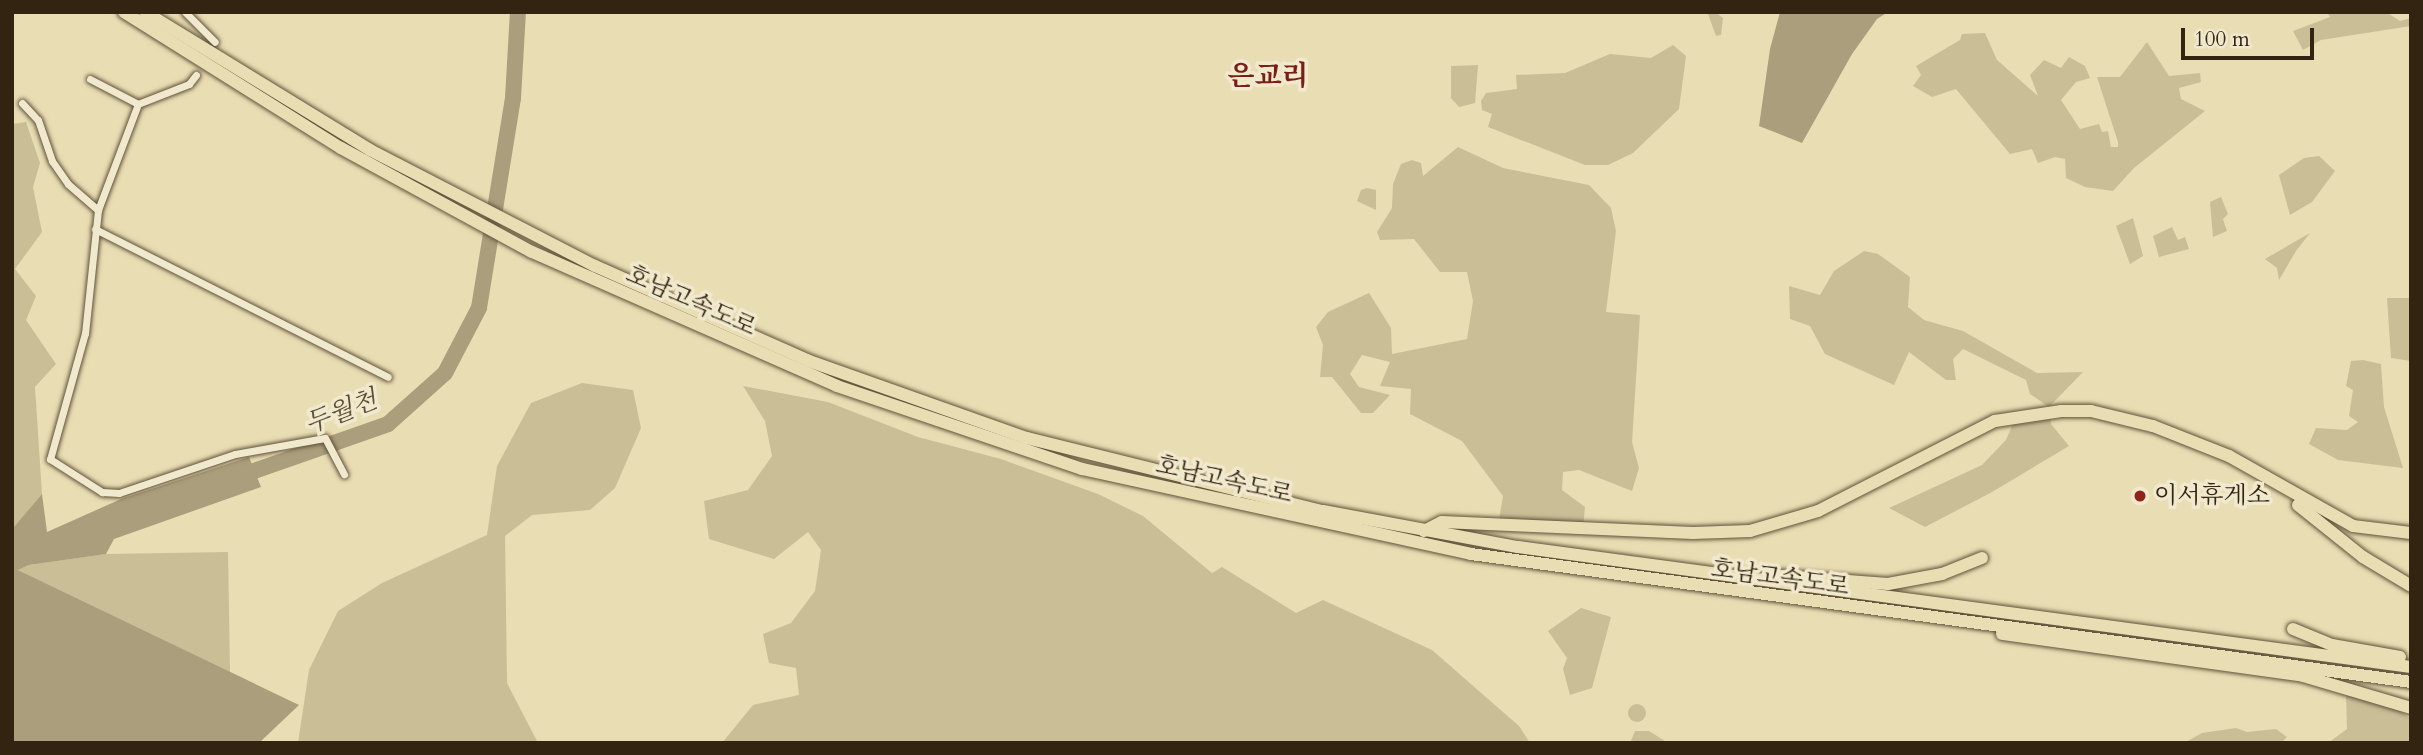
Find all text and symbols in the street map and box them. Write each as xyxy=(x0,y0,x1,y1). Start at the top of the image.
scale bar xyxy=(2185,14,2318,58)
text: 100 m xyxy=(2194,25,2250,54)
district label: 은교리 xyxy=(1227,59,1309,93)
street label: 호남고속도로 xyxy=(622,260,760,342)
water label: 두월천 xyxy=(300,384,382,440)
street label: 호남고속도로 xyxy=(1153,450,1295,510)
place label: 이서휴게소 xyxy=(2154,482,2270,510)
marker: 이서휴게소 xyxy=(2132,488,2148,504)
street label: 호남고속도로 xyxy=(1709,554,1851,602)

